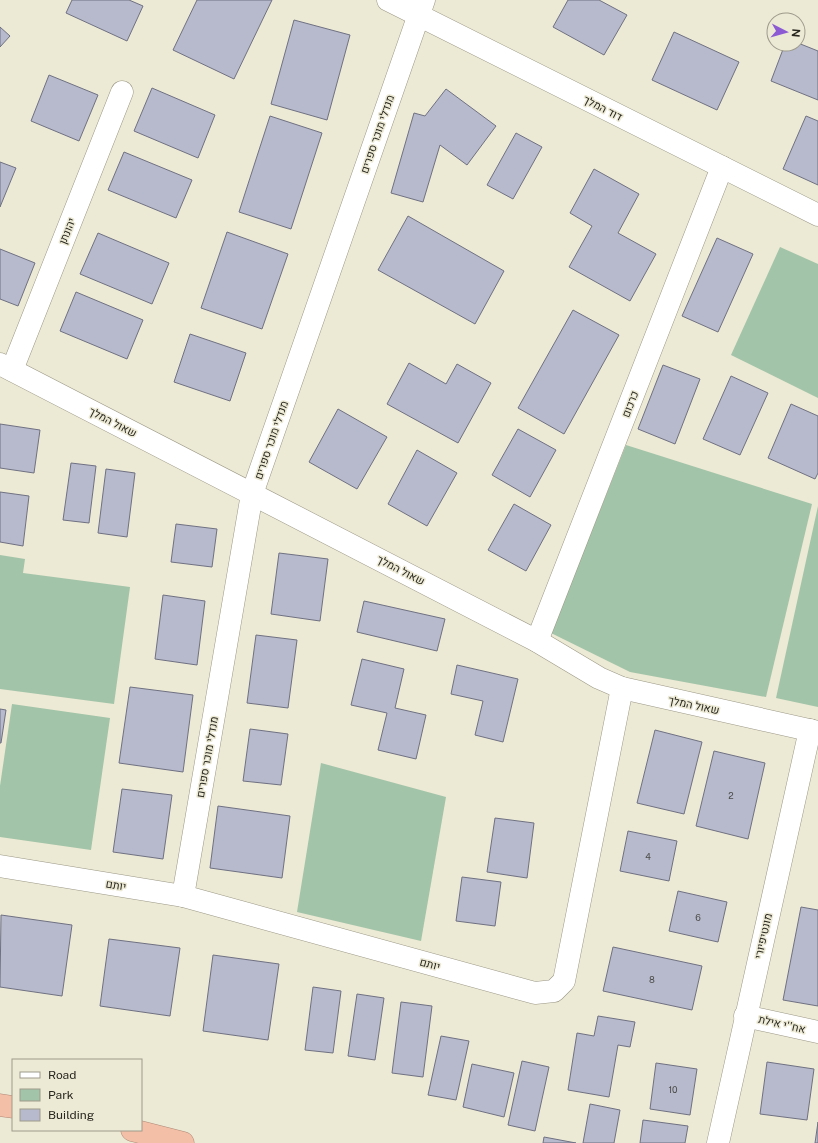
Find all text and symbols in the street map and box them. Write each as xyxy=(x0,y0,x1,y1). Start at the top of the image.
north arrow xyxy=(766,12,806,52)
text: N xyxy=(790,28,802,38)
street label: מנדלי מוכר ספרים xyxy=(358,93,396,175)
street label: דוד המלך xyxy=(582,93,625,123)
street label: יהונתן xyxy=(56,216,78,246)
street label: כרכום xyxy=(619,389,641,419)
street label: מנדלי מוכר ספרים xyxy=(252,399,290,481)
street label: שאול המלך xyxy=(87,405,139,439)
street label: שאול המלך xyxy=(375,553,427,587)
street label: שאול המלך xyxy=(667,694,721,716)
street label: מנדלי מוכר ספרים xyxy=(194,715,220,798)
house number: 2 xyxy=(728,790,734,801)
house number: 4 xyxy=(645,851,651,862)
street label: יותם xyxy=(105,877,127,893)
house number: 6 xyxy=(695,912,701,923)
street label: מונטיפיורי xyxy=(752,912,774,960)
street label: יותם xyxy=(419,956,441,972)
house number: 8 xyxy=(649,974,655,985)
street label: אח''י אילת xyxy=(757,1013,807,1035)
legend xyxy=(12,1059,142,1131)
text: Road xyxy=(48,1068,76,1082)
house number: 10 xyxy=(668,1084,678,1095)
text: Park xyxy=(48,1088,74,1102)
text: Building xyxy=(48,1108,94,1122)

